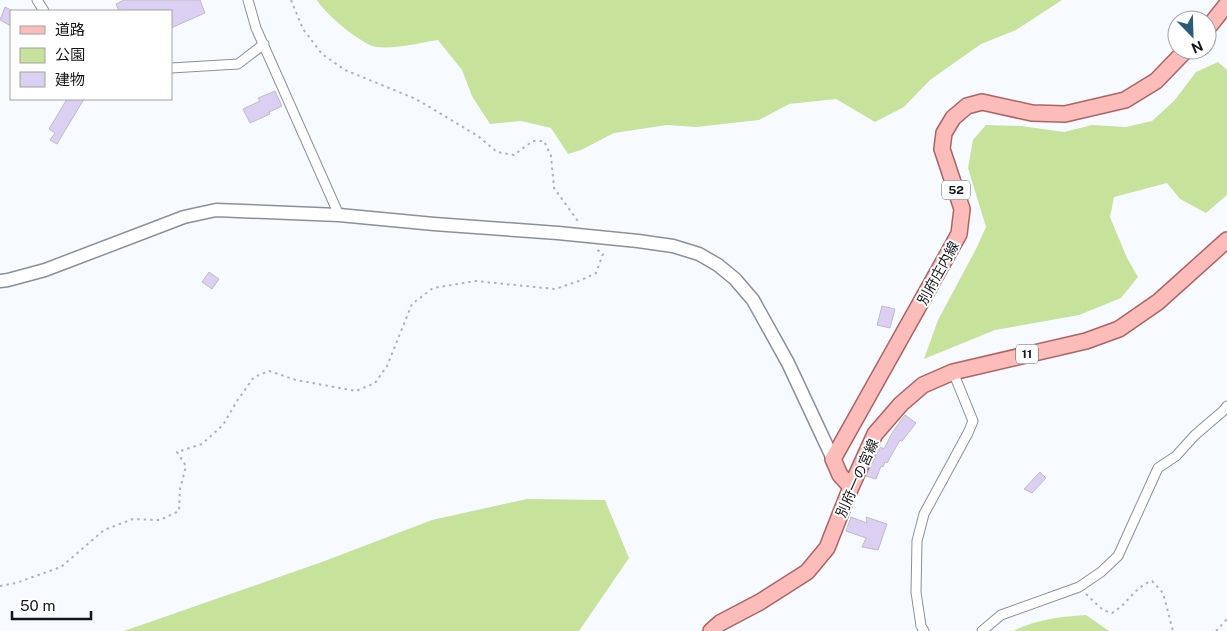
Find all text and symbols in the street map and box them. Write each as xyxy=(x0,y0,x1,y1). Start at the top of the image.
legend xyxy=(10,10,172,100)
north arrow xyxy=(1167,10,1217,60)
text: 道路 xyxy=(55,21,85,38)
text: N xyxy=(1189,37,1205,56)
text: 公園 xyxy=(55,46,85,63)
text: 建物 xyxy=(55,71,85,88)
road number: 52 xyxy=(942,180,970,200)
street label: 別府庄内線 xyxy=(914,239,962,307)
road number: 11 xyxy=(1016,344,1038,364)
street label: 別府一の宮線 xyxy=(833,436,881,520)
scale bar xyxy=(12,588,91,620)
text: 50 m xyxy=(20,597,55,614)

